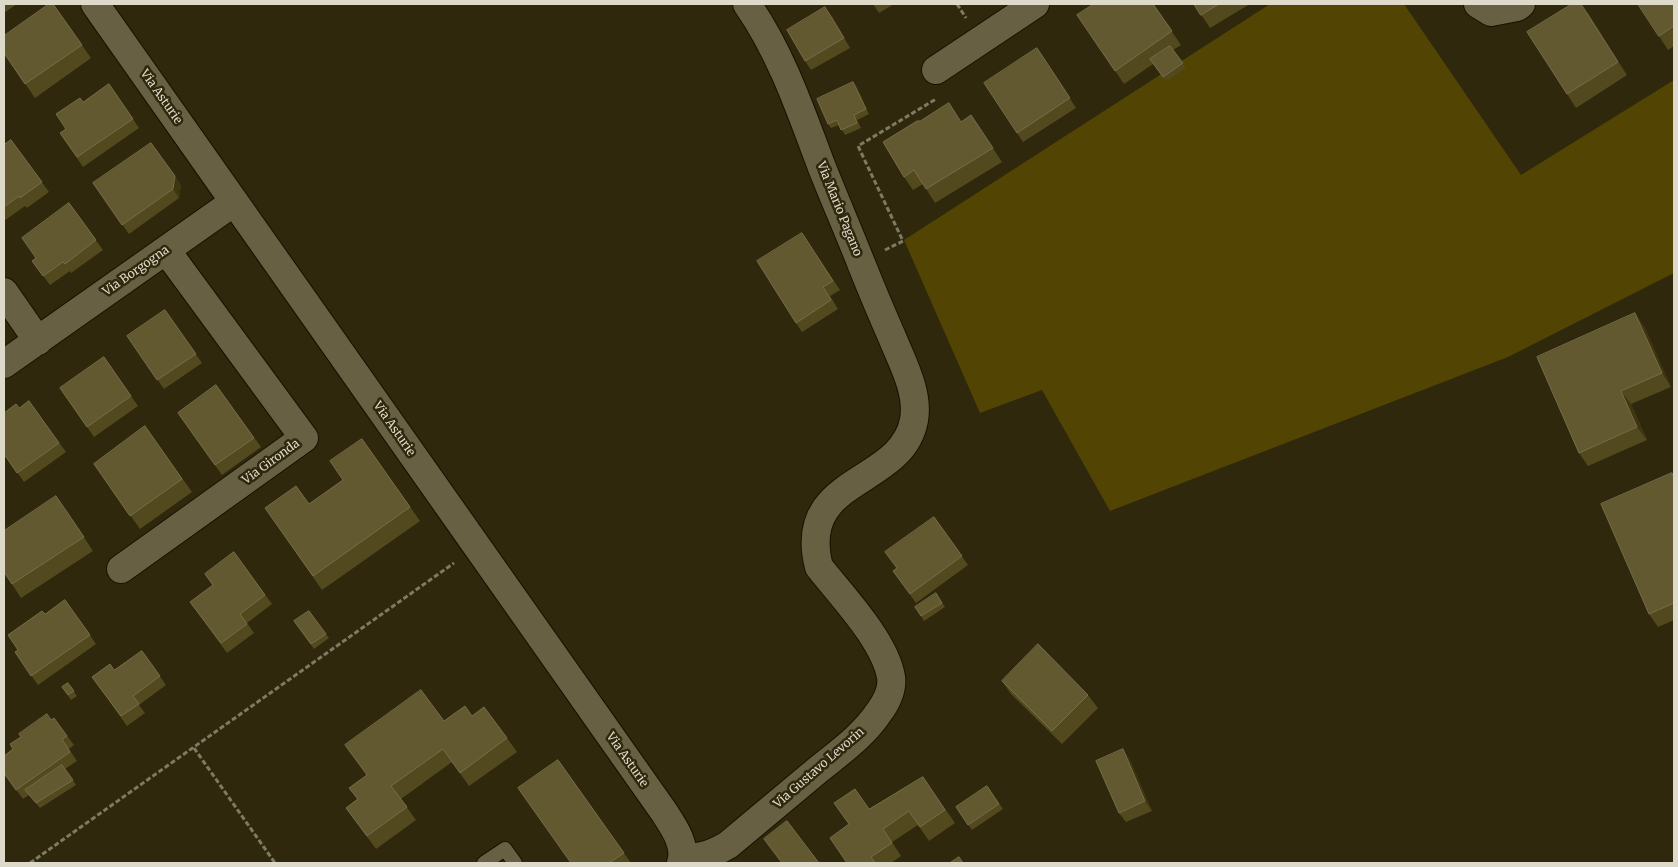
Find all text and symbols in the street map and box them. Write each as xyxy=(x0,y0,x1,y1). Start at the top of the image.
street label: Via Asturie xyxy=(137,67,185,127)
street label: Via Mario Pagano xyxy=(813,159,865,259)
street label: Via Borgogna xyxy=(100,243,172,299)
street label: Via Asturie xyxy=(370,399,418,459)
street label: Via Gironda xyxy=(240,436,302,488)
street label: Via Gustavo Levorin xyxy=(771,725,867,811)
street label: Via Asturie xyxy=(603,730,651,790)

